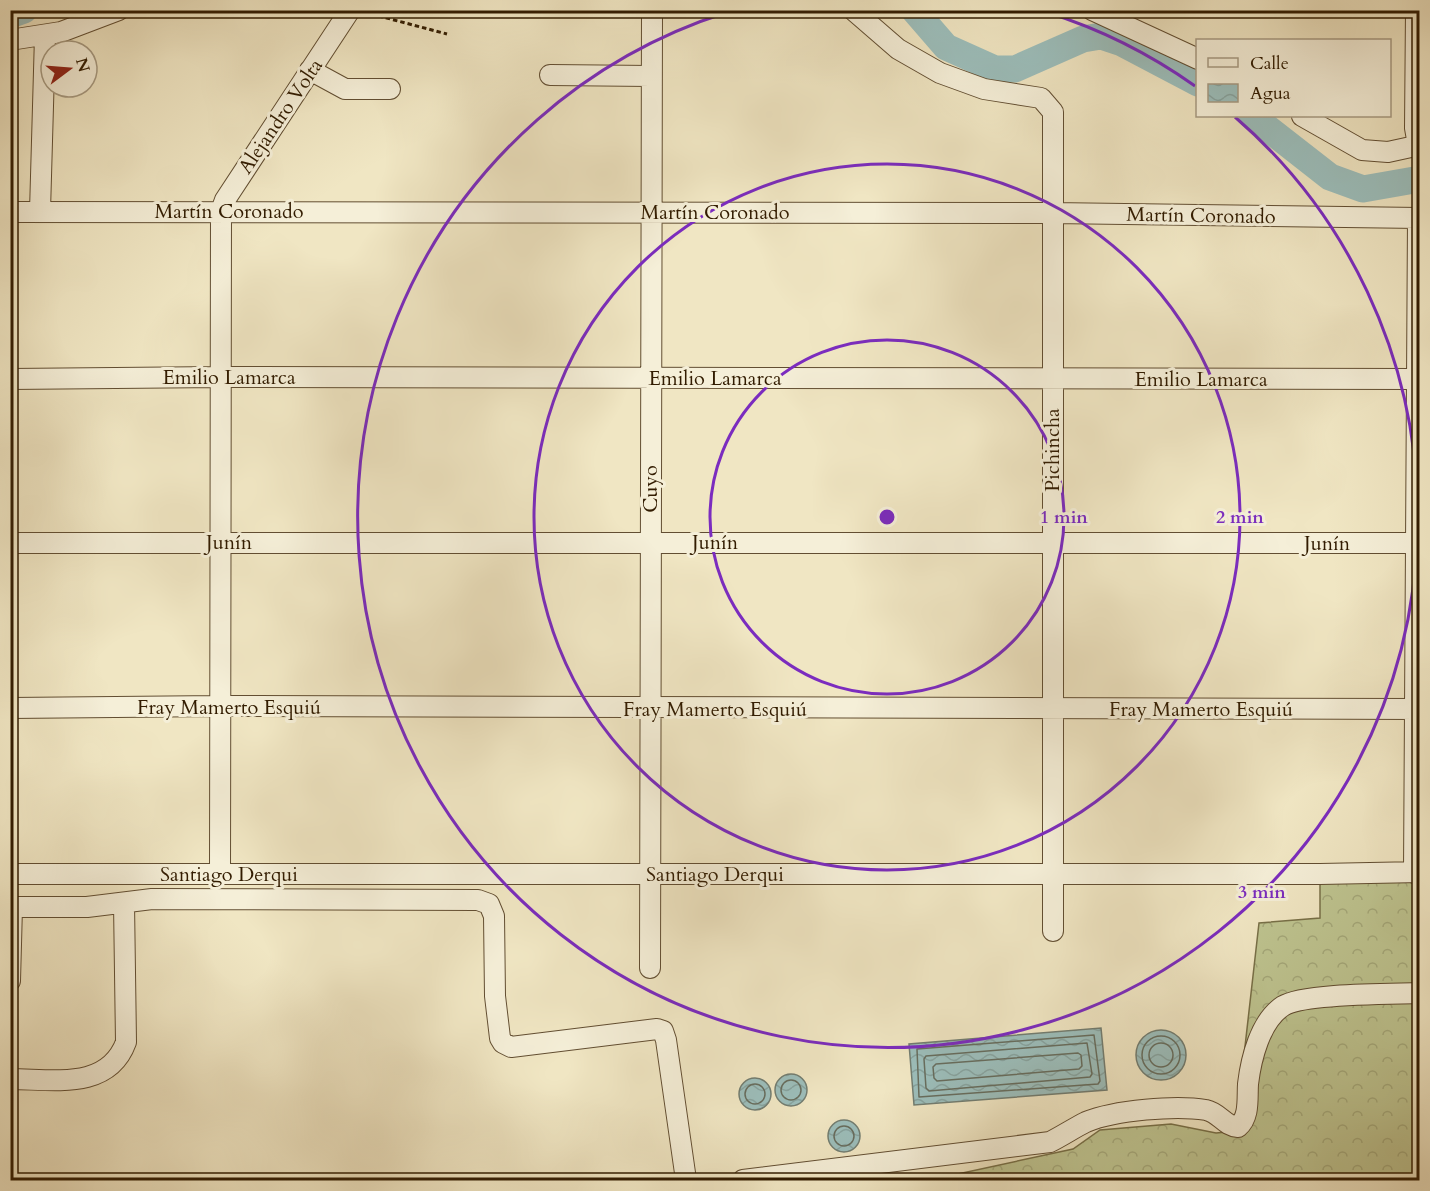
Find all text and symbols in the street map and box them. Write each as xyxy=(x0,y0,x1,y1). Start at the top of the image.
north arrow xyxy=(39,39,99,99)
legend xyxy=(1196,39,1391,117)
text: Calle xyxy=(1250,51,1289,76)
street label: Alejandro Volta xyxy=(232,53,329,179)
text: N xyxy=(70,55,95,75)
text: Agua xyxy=(1250,81,1291,106)
street label: Martín Coronado xyxy=(154,198,304,225)
street label: Martín Coronado xyxy=(640,199,790,226)
street label: Martín Coronado xyxy=(1126,201,1276,230)
street label: Emilio Lamarca xyxy=(162,364,296,391)
street label: Emilio Lamarca xyxy=(648,365,782,392)
street label: Emilio Lamarca xyxy=(1134,366,1268,393)
street label: Pichincha xyxy=(1039,408,1066,492)
street label: Cuyo xyxy=(637,465,664,513)
text: 1 min xyxy=(1040,505,1088,530)
text: 2 min xyxy=(1216,505,1264,530)
centre of rings xyxy=(877,507,897,527)
street label: Junín xyxy=(203,529,253,556)
street label: Junín xyxy=(689,529,739,556)
street label: Junín xyxy=(1301,530,1351,557)
street label: Fray Mamerto Esquiú xyxy=(137,694,321,721)
street label: Fray Mamerto Esquiú xyxy=(623,696,807,723)
street label: Fray Mamerto Esquiú xyxy=(1109,696,1293,723)
street label: Santiago Derqui xyxy=(160,861,298,888)
street label: Santiago Derqui xyxy=(646,861,784,888)
text: 3 min xyxy=(1238,880,1286,905)

